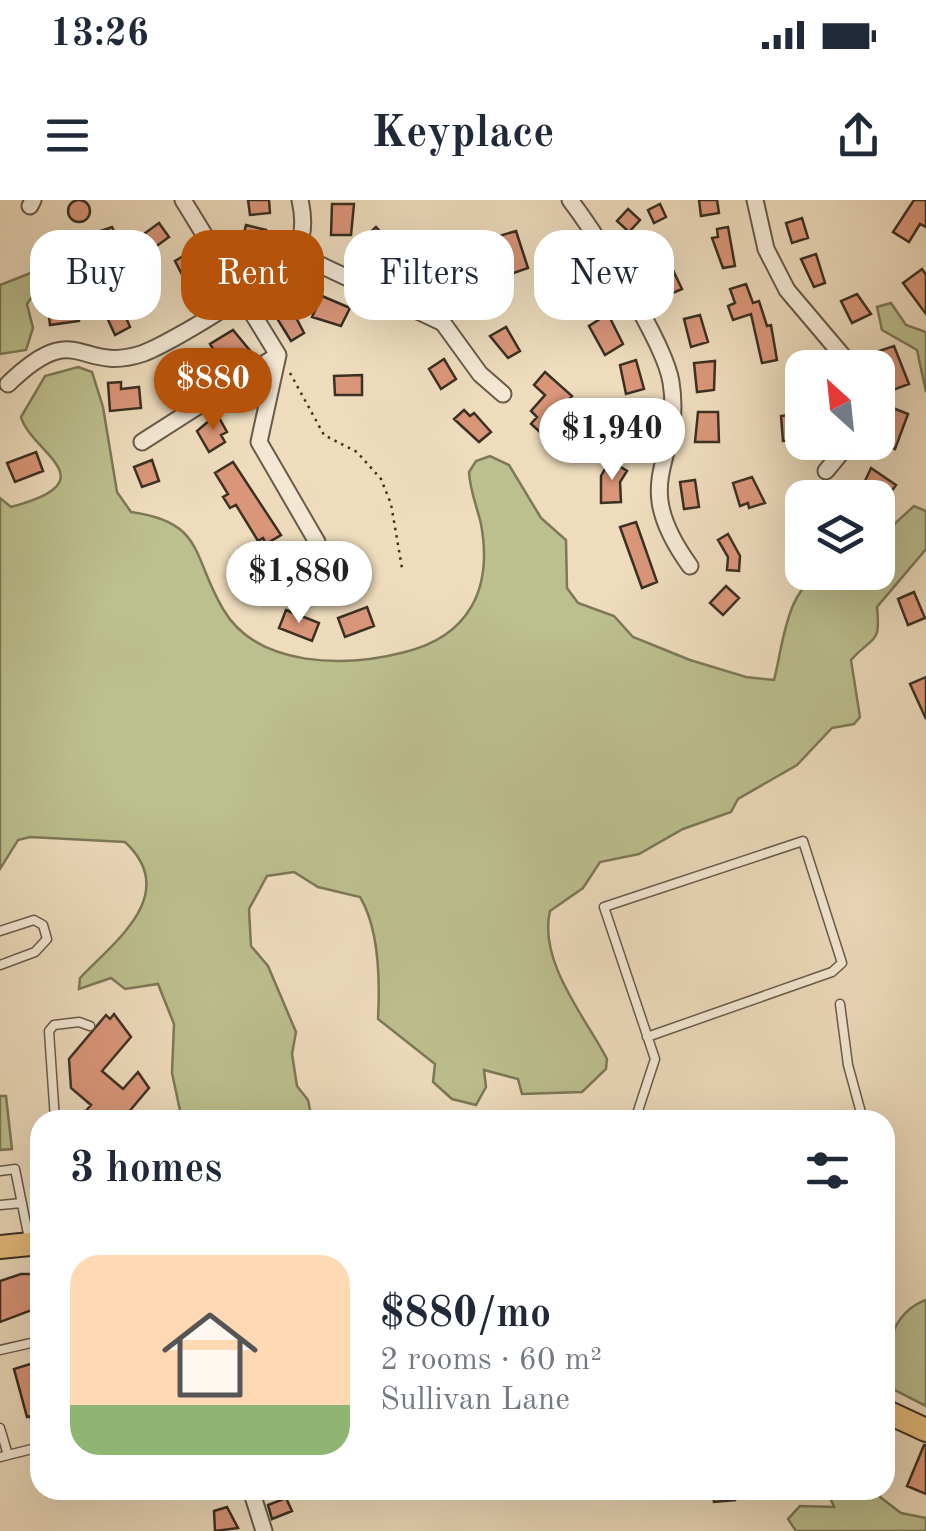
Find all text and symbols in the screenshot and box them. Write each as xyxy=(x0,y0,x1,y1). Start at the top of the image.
text: 13:26 xyxy=(50,16,149,54)
icon: menu xyxy=(40,108,95,163)
icon: share xyxy=(831,108,886,163)
text: Keyplace xyxy=(372,112,554,157)
chip: Buy xyxy=(30,230,161,320)
chip: Rent xyxy=(181,230,324,320)
chip: Filters xyxy=(344,230,514,320)
chip: New xyxy=(534,230,674,320)
pin: $880 xyxy=(154,348,272,433)
north arrow xyxy=(785,350,895,460)
map controls xyxy=(785,350,895,590)
text: $880 xyxy=(176,364,250,396)
pin: $1,940 xyxy=(531,398,693,483)
text: $1,940 xyxy=(561,414,663,446)
button: layers xyxy=(785,480,895,590)
pin: $1,880 xyxy=(218,541,380,626)
text: $1,880 xyxy=(248,557,350,589)
icon: filters xyxy=(800,1143,855,1198)
text: 3 homes xyxy=(70,1149,222,1191)
text: $880/mo xyxy=(380,1294,551,1336)
icon: home xyxy=(150,1295,270,1415)
text: 2 rooms · 60 m² xyxy=(380,1345,602,1377)
text: Sullivan Lane xyxy=(380,1385,570,1417)

